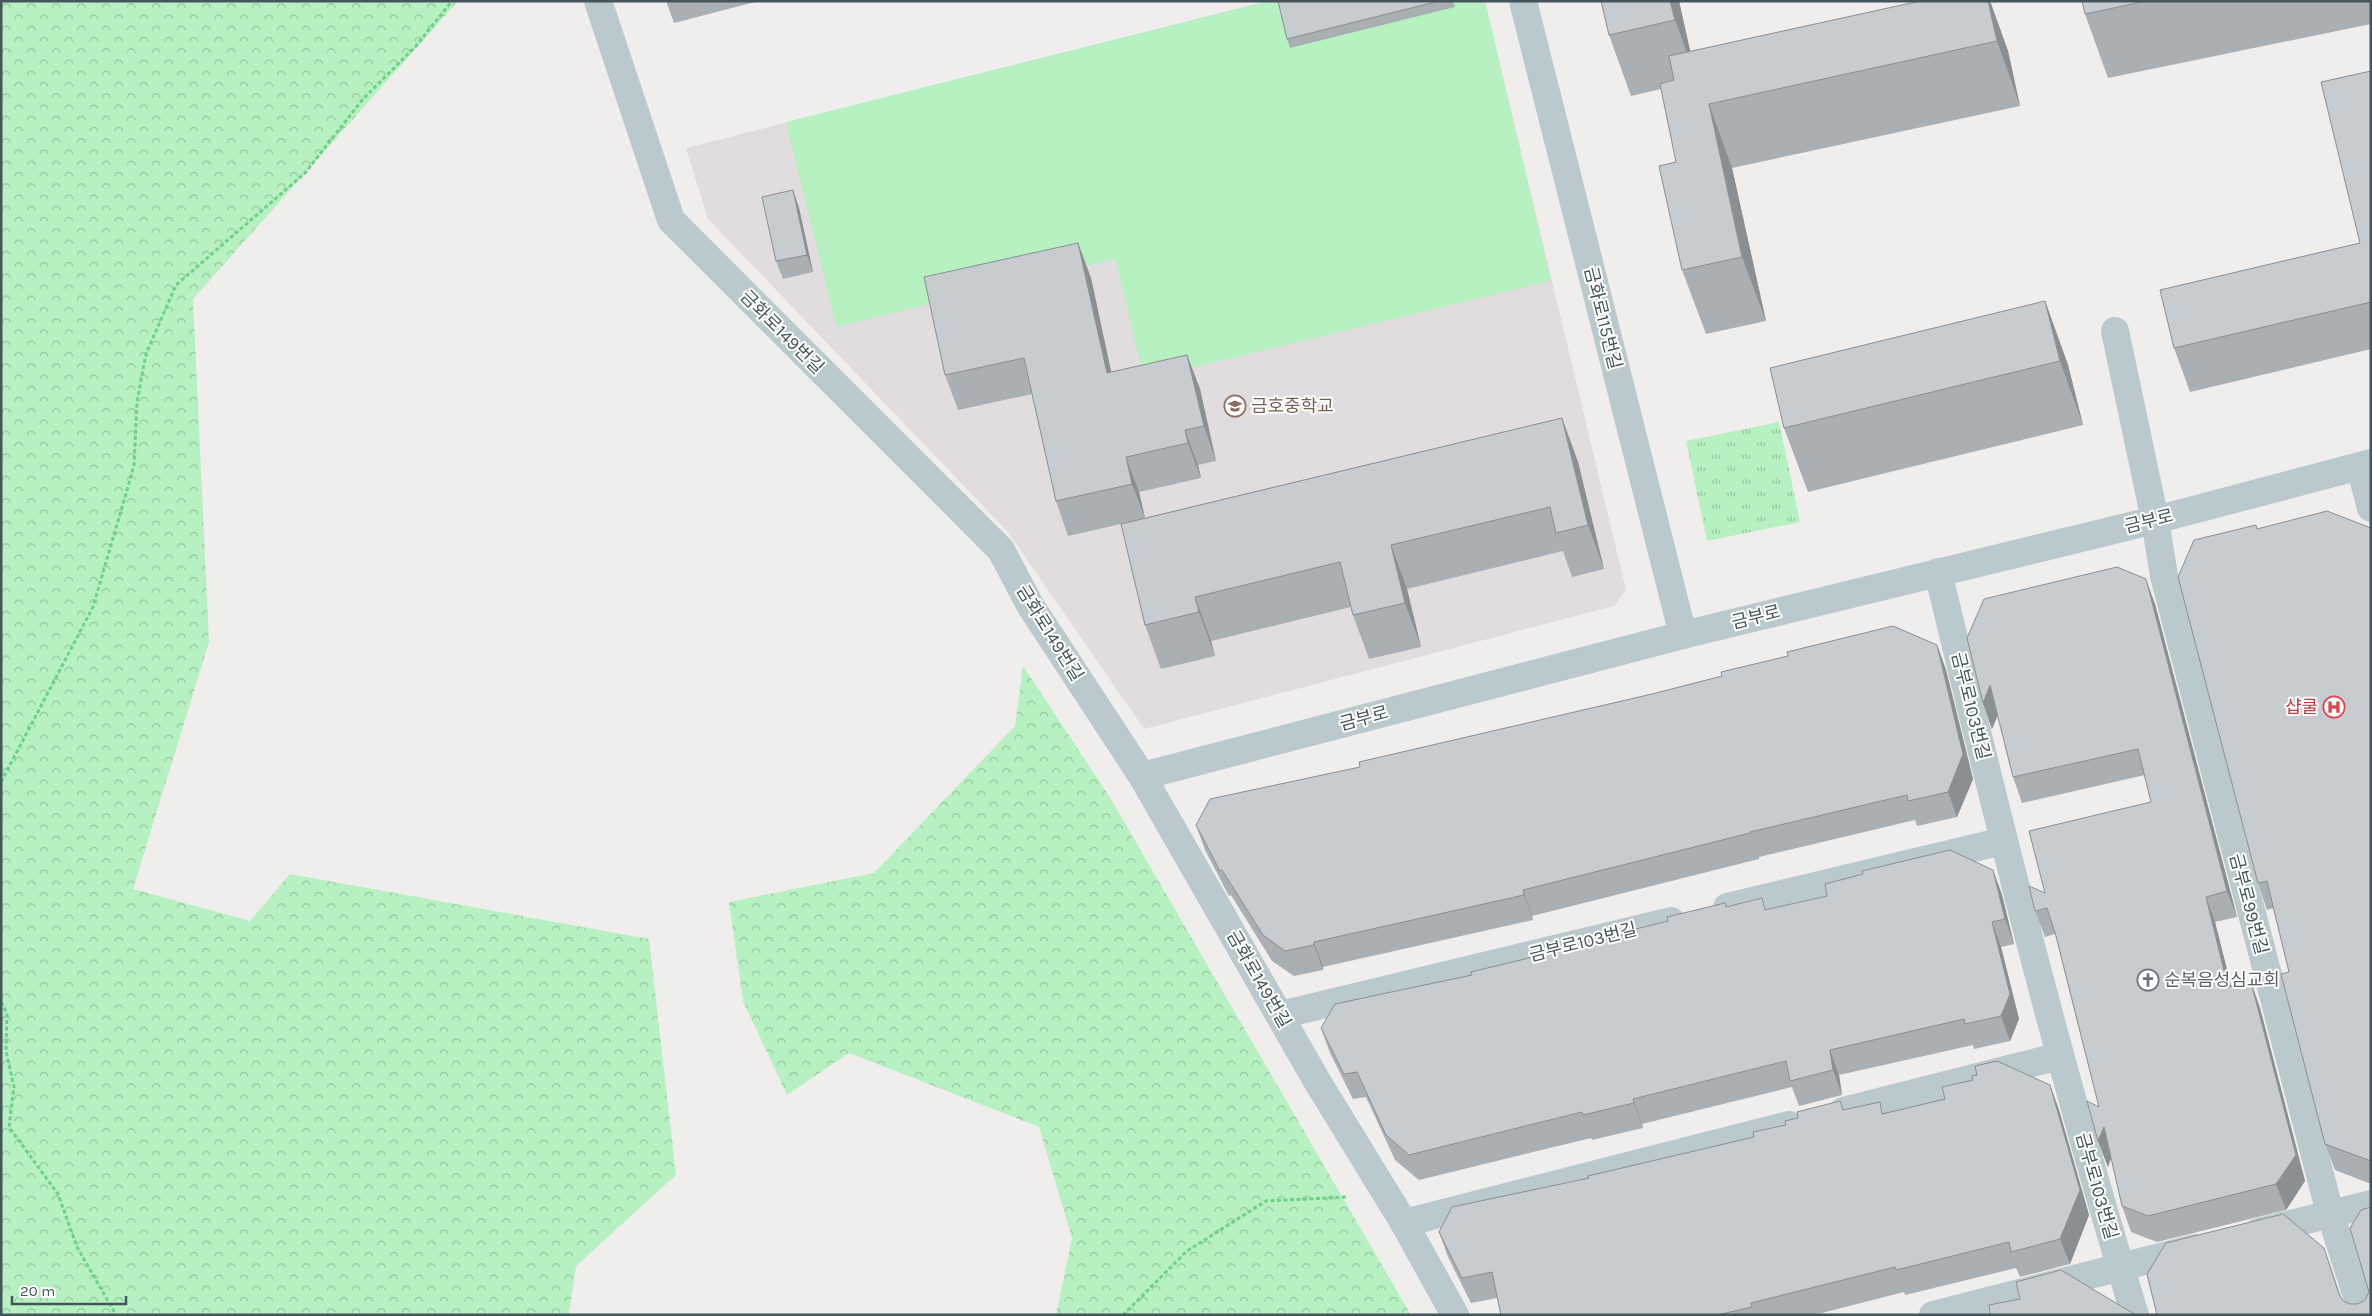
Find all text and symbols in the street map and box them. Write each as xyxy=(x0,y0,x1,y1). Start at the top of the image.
street label: 금화로115번길 xyxy=(1580,264,1626,372)
street label: 금화로149번길 xyxy=(736,286,828,378)
school or university icon: 금호중학교 xyxy=(1223,394,1247,418)
place label: 금호중학교 xyxy=(1251,395,1334,417)
street label: 금부로 xyxy=(2122,504,2176,538)
street label: 금화로149번길 xyxy=(1012,581,1088,685)
street label: 금부로 xyxy=(1729,600,1783,634)
street label: 금부로103번길 xyxy=(1947,650,1995,762)
hospital icon: 샵쿨 xyxy=(2322,695,2346,719)
place label: 샵쿨 xyxy=(2285,696,2318,718)
street label: 금부로 xyxy=(1337,701,1391,735)
street label: 금부로99번길 xyxy=(2225,851,2273,957)
street label: 금부로103번길 xyxy=(1527,918,1639,966)
street label: 금화로149번길 xyxy=(1222,926,1296,1032)
church icon: 순복음성심교회 xyxy=(2136,968,2160,992)
place label: 순복음성심교회 xyxy=(2164,969,2280,991)
street label: 금부로103번길 xyxy=(2071,1130,2123,1242)
scale bar xyxy=(12,1274,126,1306)
text: 20 m xyxy=(20,1282,55,1300)

